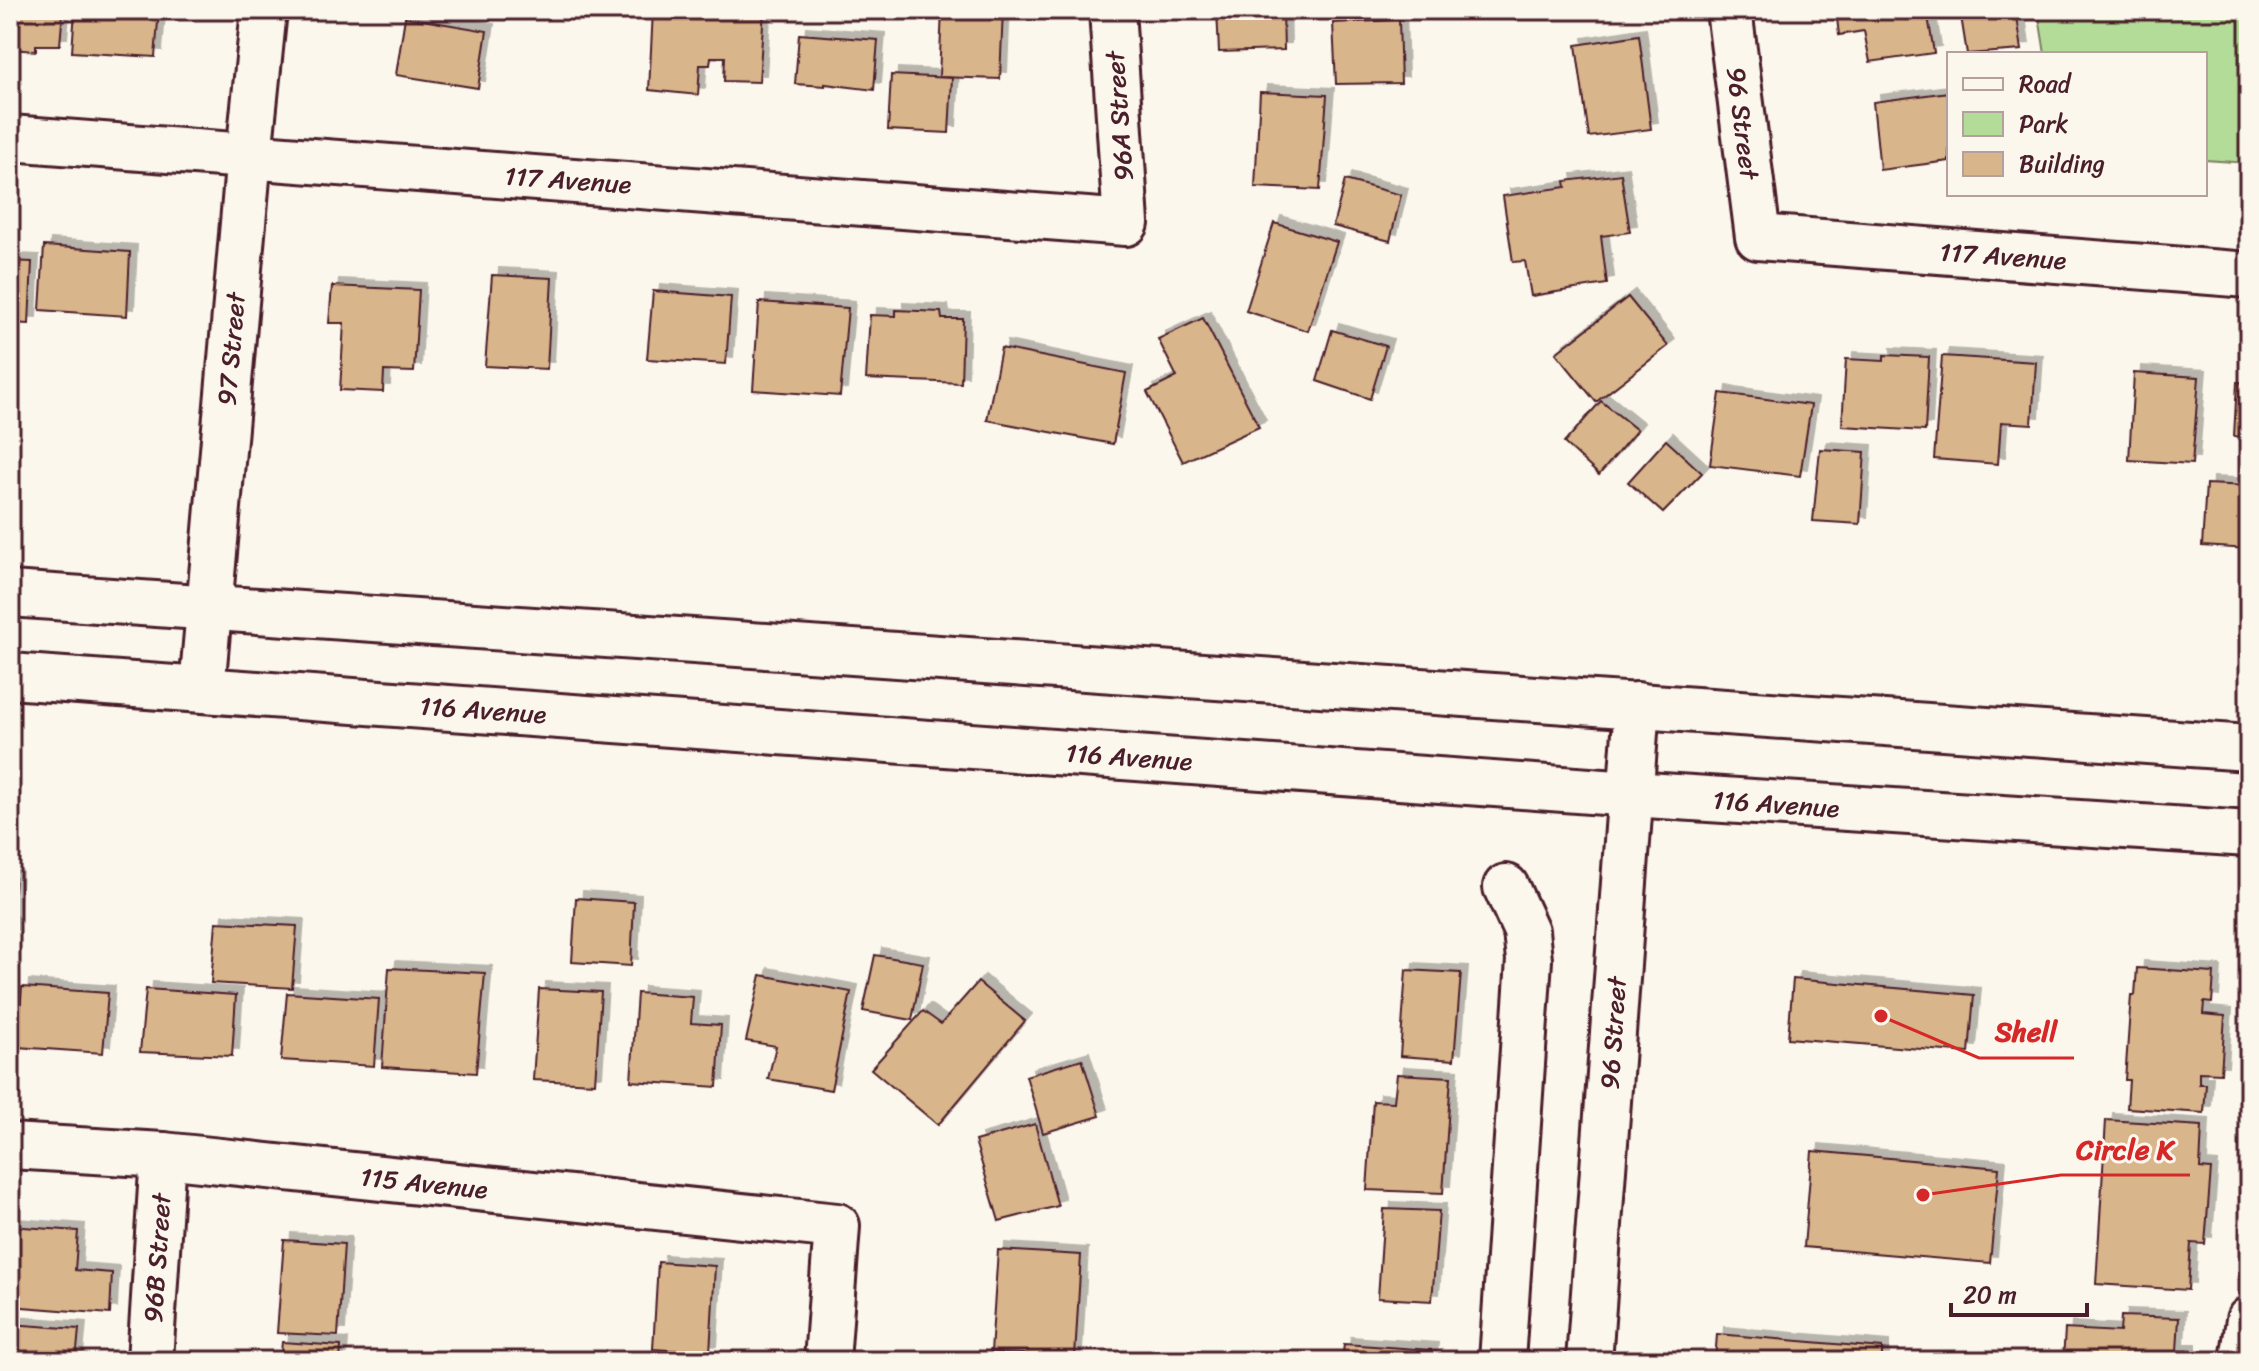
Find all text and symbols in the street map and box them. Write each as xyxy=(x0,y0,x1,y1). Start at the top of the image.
street label: 96A Street xyxy=(1091,48,1146,183)
legend xyxy=(1947,52,2207,196)
text: Road xyxy=(2019,63,2073,105)
street label: 96 Street xyxy=(1713,64,1773,183)
text: Park xyxy=(2019,103,2068,145)
text: Building xyxy=(2019,143,2105,185)
street label: 117 Avenue xyxy=(503,153,633,207)
street label: 117 Avenue xyxy=(1938,229,2068,283)
street label: 97 Street xyxy=(203,289,259,407)
street label: 116 Avenue xyxy=(418,683,548,737)
street label: 116 Avenue xyxy=(1064,730,1194,784)
street label: 116 Avenue xyxy=(1711,777,1841,831)
street label: 96 Street xyxy=(1586,973,1640,1091)
callout: Shell xyxy=(1979,1006,2074,1058)
text: Shell xyxy=(1994,1007,2058,1056)
callout: Circle K xyxy=(2061,1123,2190,1175)
text: Circle K xyxy=(2075,1125,2176,1174)
street label: 115 Avenue xyxy=(358,1153,490,1213)
street label: 96B Street xyxy=(130,1190,185,1324)
scale bar xyxy=(1951,1267,2087,1317)
text: 20 m xyxy=(1963,1274,2017,1316)

